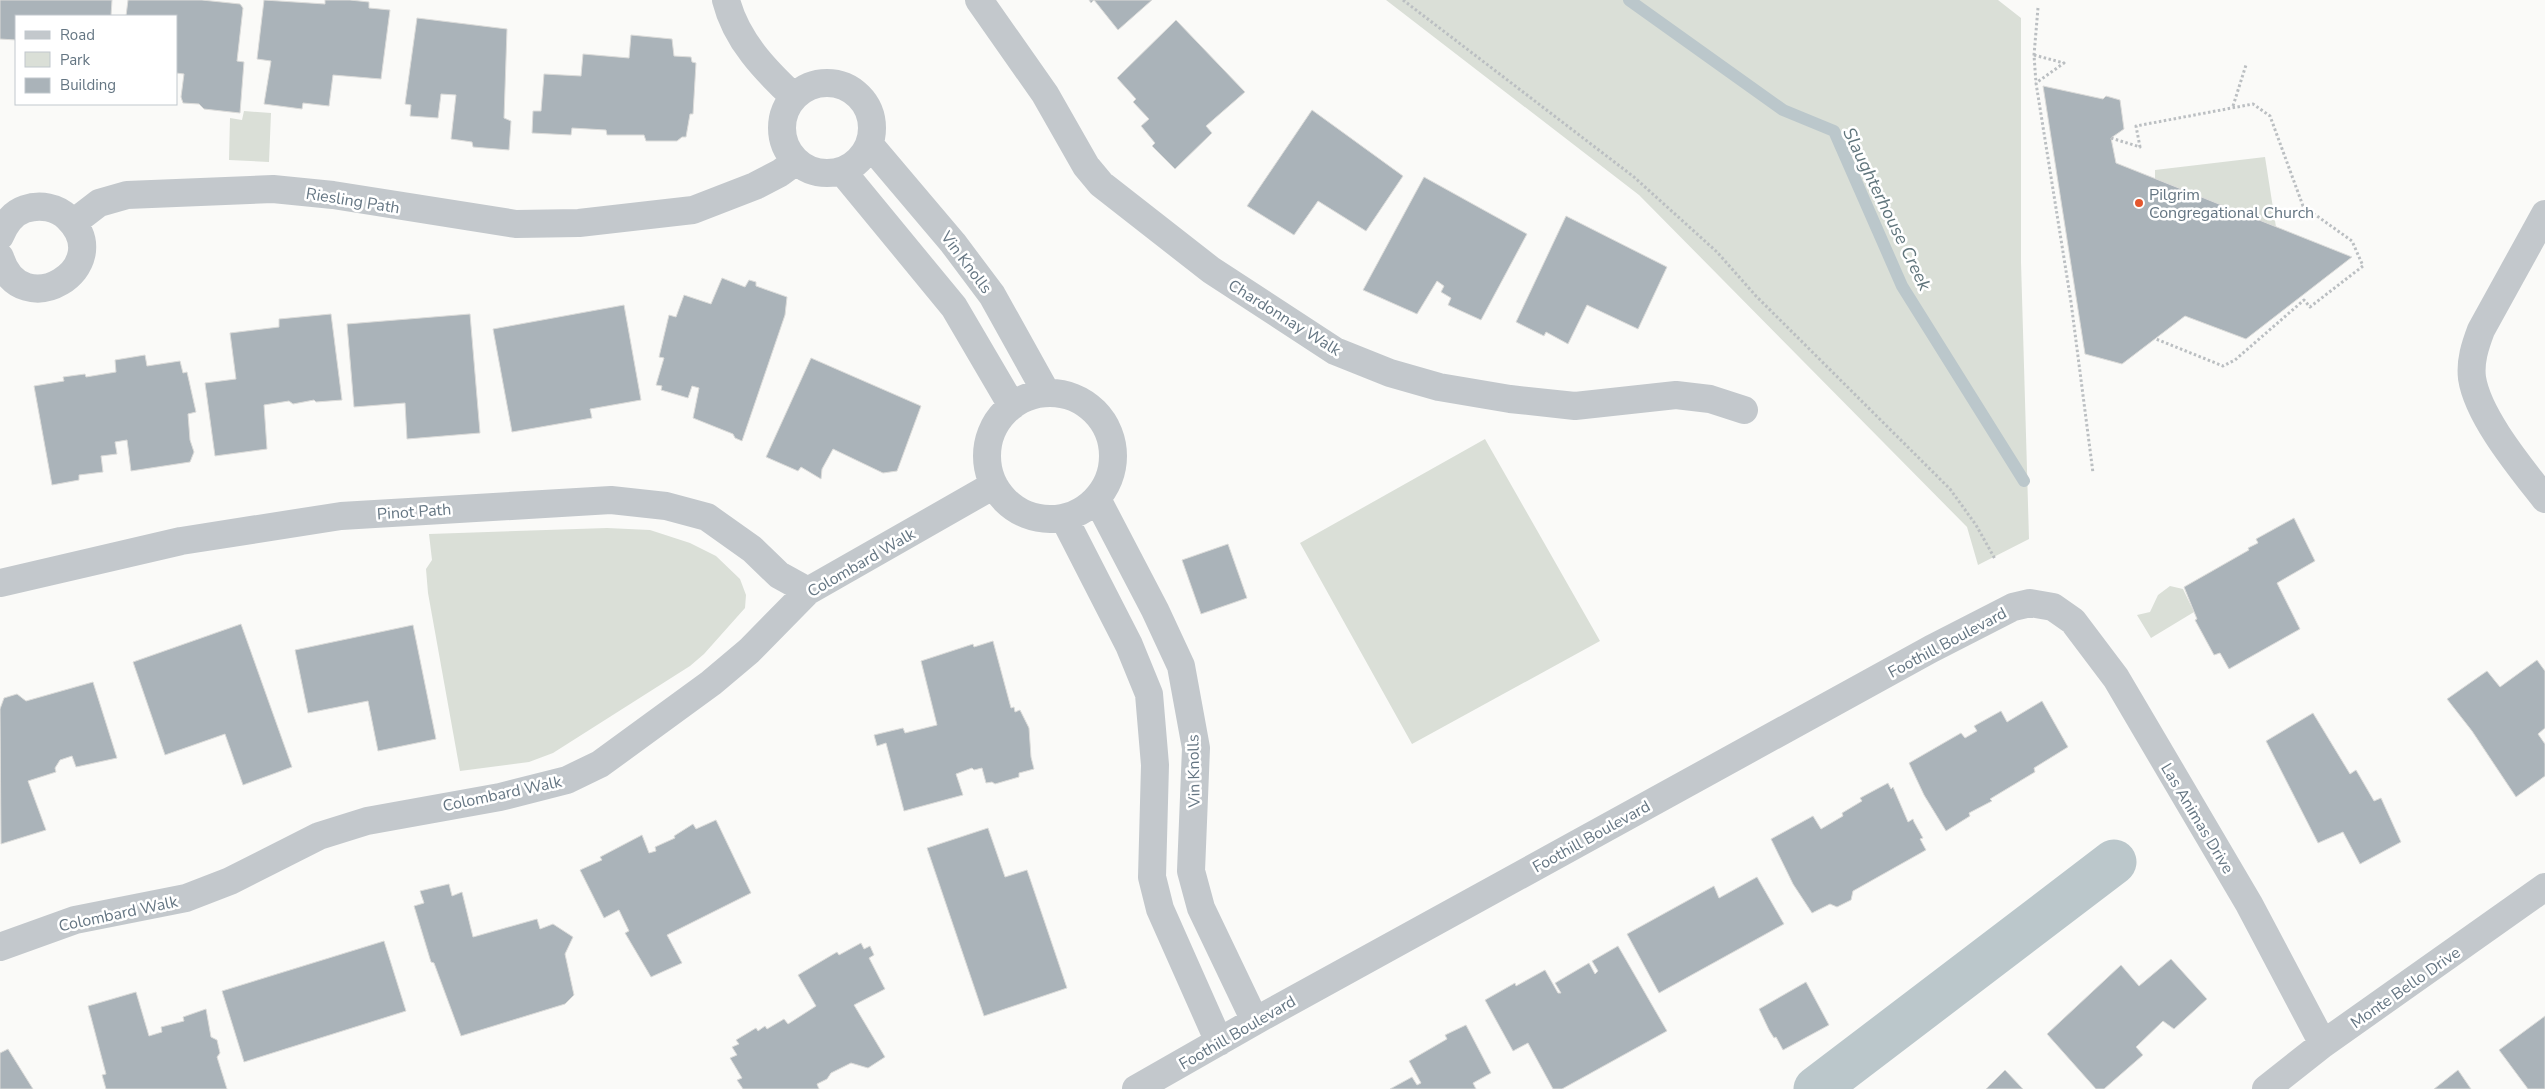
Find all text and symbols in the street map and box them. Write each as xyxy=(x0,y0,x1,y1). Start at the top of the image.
legend xyxy=(15,15,178,105)
text: Road xyxy=(60,25,95,45)
text: Park xyxy=(60,50,90,70)
text: Building xyxy=(60,75,116,95)
water label: Slaughterhouse Creek xyxy=(1837,123,1937,296)
street label: Riesling Path xyxy=(304,183,401,219)
place label: Pilgrim Congregational Church xyxy=(2149,184,2314,224)
marker: Pilgrim Congregational Church xyxy=(2133,197,2145,209)
street label: Vin Knolls xyxy=(935,226,997,298)
street label: Chardonnay Walk xyxy=(1224,274,1346,362)
street label: Pinot Path xyxy=(376,498,452,526)
street label: Colombard Walk xyxy=(804,523,920,603)
street label: Foothill Boulevard xyxy=(1884,602,2011,683)
street label: Vin Knolls xyxy=(1182,734,1206,809)
street label: Las Animas Drive xyxy=(2155,759,2239,878)
street label: Colombard Walk xyxy=(441,770,565,817)
street label: Foothill Boulevard xyxy=(1529,795,1654,878)
street label: Colombard Walk xyxy=(57,890,181,937)
street label: Monte Bello Drive xyxy=(2346,942,2465,1034)
street label: Foothill Boulevard xyxy=(1175,990,1300,1075)

